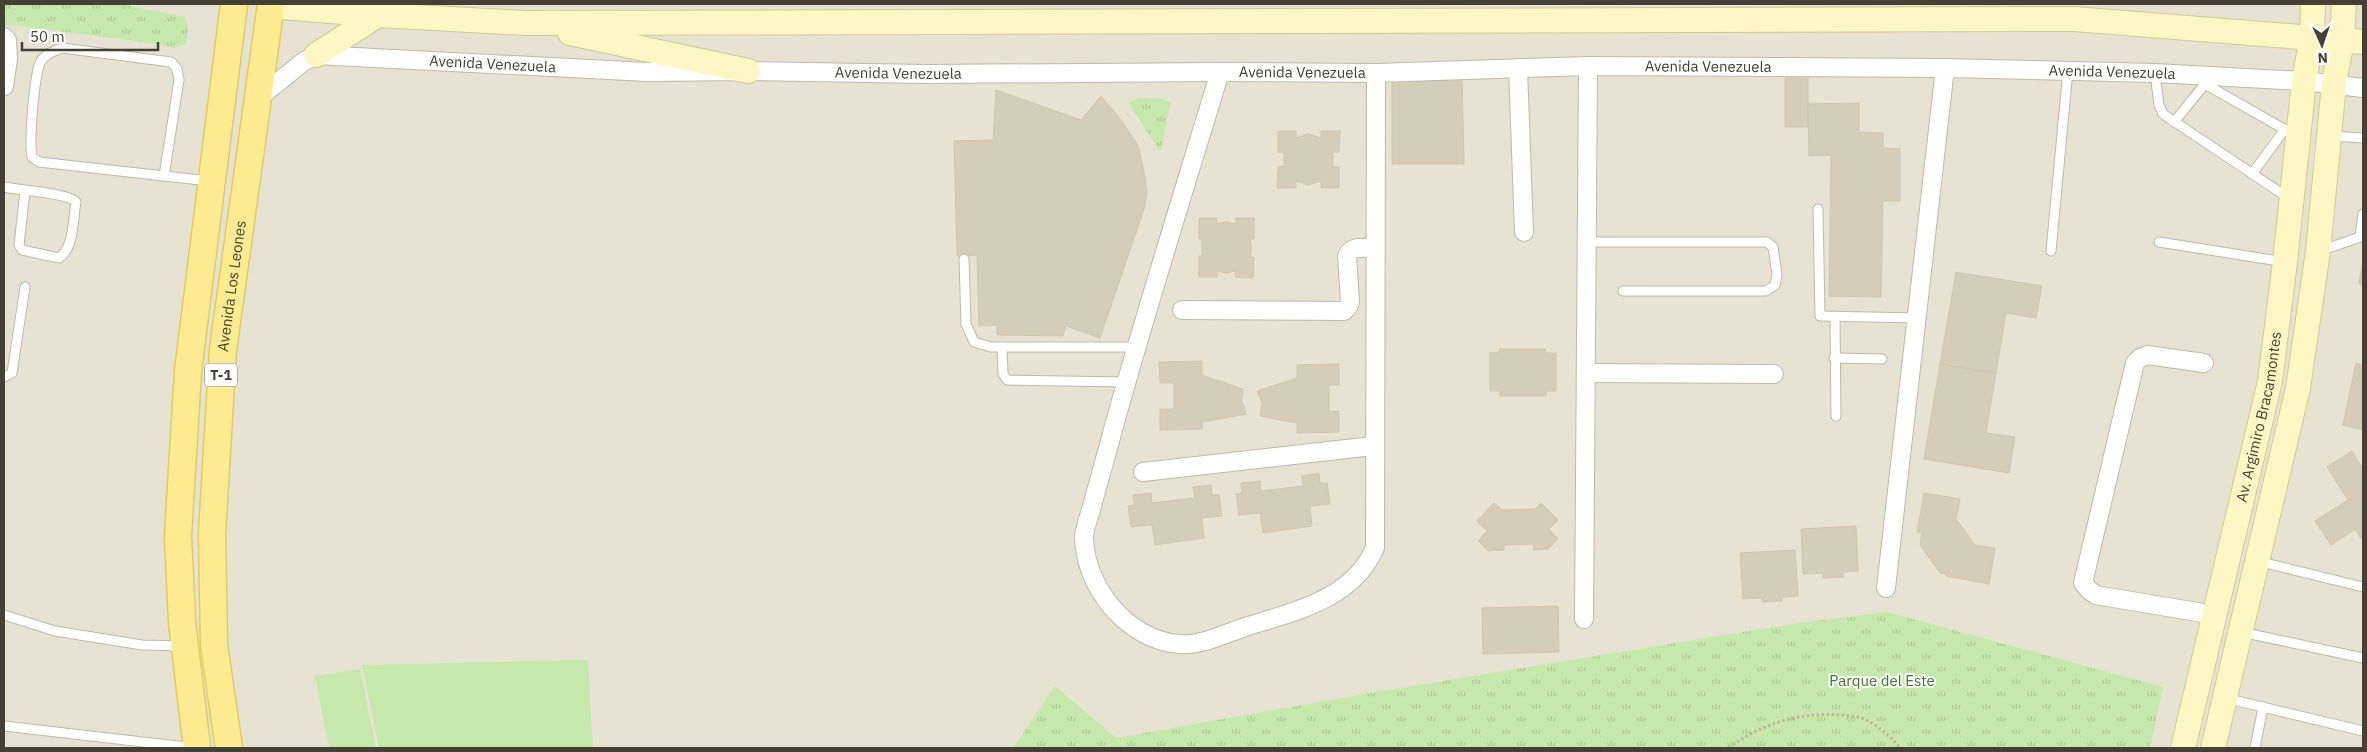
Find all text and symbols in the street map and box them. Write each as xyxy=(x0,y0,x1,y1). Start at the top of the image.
scale bar xyxy=(22,20,159,52)
north arrow xyxy=(2297,20,2347,70)
text: 50 m xyxy=(30,27,65,46)
text: N xyxy=(2317,49,2328,67)
street label: Avenida Venezuela xyxy=(429,51,556,76)
street label: Avenida Venezuela xyxy=(1645,56,1772,76)
street label: Avenida Venezuela xyxy=(2049,60,2176,83)
street label: Avenida Venezuela xyxy=(835,62,962,83)
street label: Avenida Venezuela xyxy=(1239,62,1366,82)
street label: Avenida Los Leones xyxy=(213,219,250,353)
street label: Av. Argimiro Bracamontes xyxy=(2232,330,2285,504)
road number: T-1 xyxy=(205,364,237,386)
park label: Parque del Este xyxy=(1829,671,1935,690)

